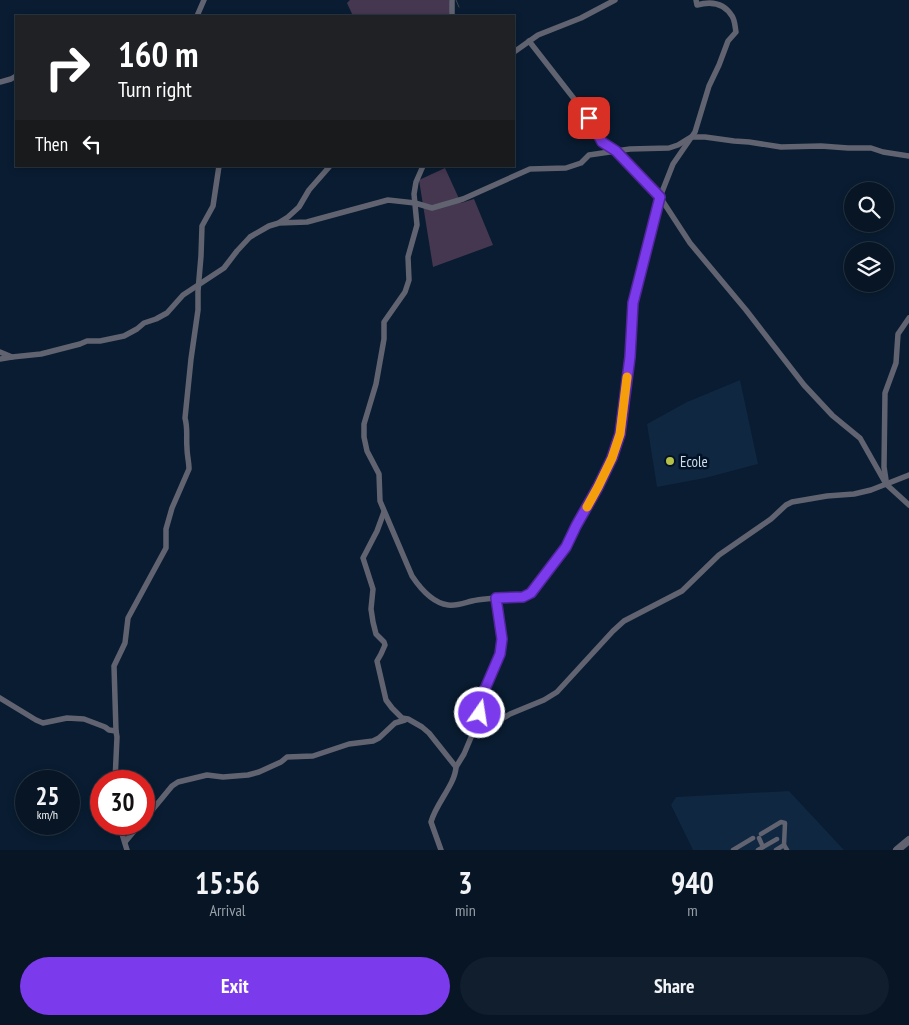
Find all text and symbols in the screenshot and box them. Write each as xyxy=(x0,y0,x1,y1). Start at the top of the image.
text: 160 m xyxy=(118,31,199,77)
icon: right xyxy=(35,35,100,100)
text: Turn right xyxy=(118,75,192,103)
pin xyxy=(568,97,610,139)
icon: arrive xyxy=(575,104,603,132)
icon: left xyxy=(78,130,106,158)
text: Then xyxy=(35,132,68,156)
map controls xyxy=(844,182,894,292)
button: search xyxy=(844,182,894,232)
button: layers xyxy=(844,242,894,292)
place label: Ecole xyxy=(680,452,708,471)
marker: Ecole xyxy=(664,455,676,467)
position arrow xyxy=(453,686,505,738)
speed limit sign: 30 xyxy=(90,770,155,835)
text: 25 xyxy=(36,780,59,812)
text: km/h xyxy=(37,807,58,822)
text: 15:56 xyxy=(195,863,260,902)
text: 3 xyxy=(458,863,473,902)
text: 940 xyxy=(671,863,714,902)
text: Arrival xyxy=(209,900,246,920)
text: min xyxy=(455,900,476,920)
text: m xyxy=(687,900,698,920)
button: Exit xyxy=(20,957,450,1015)
button: Share xyxy=(460,957,889,1015)

